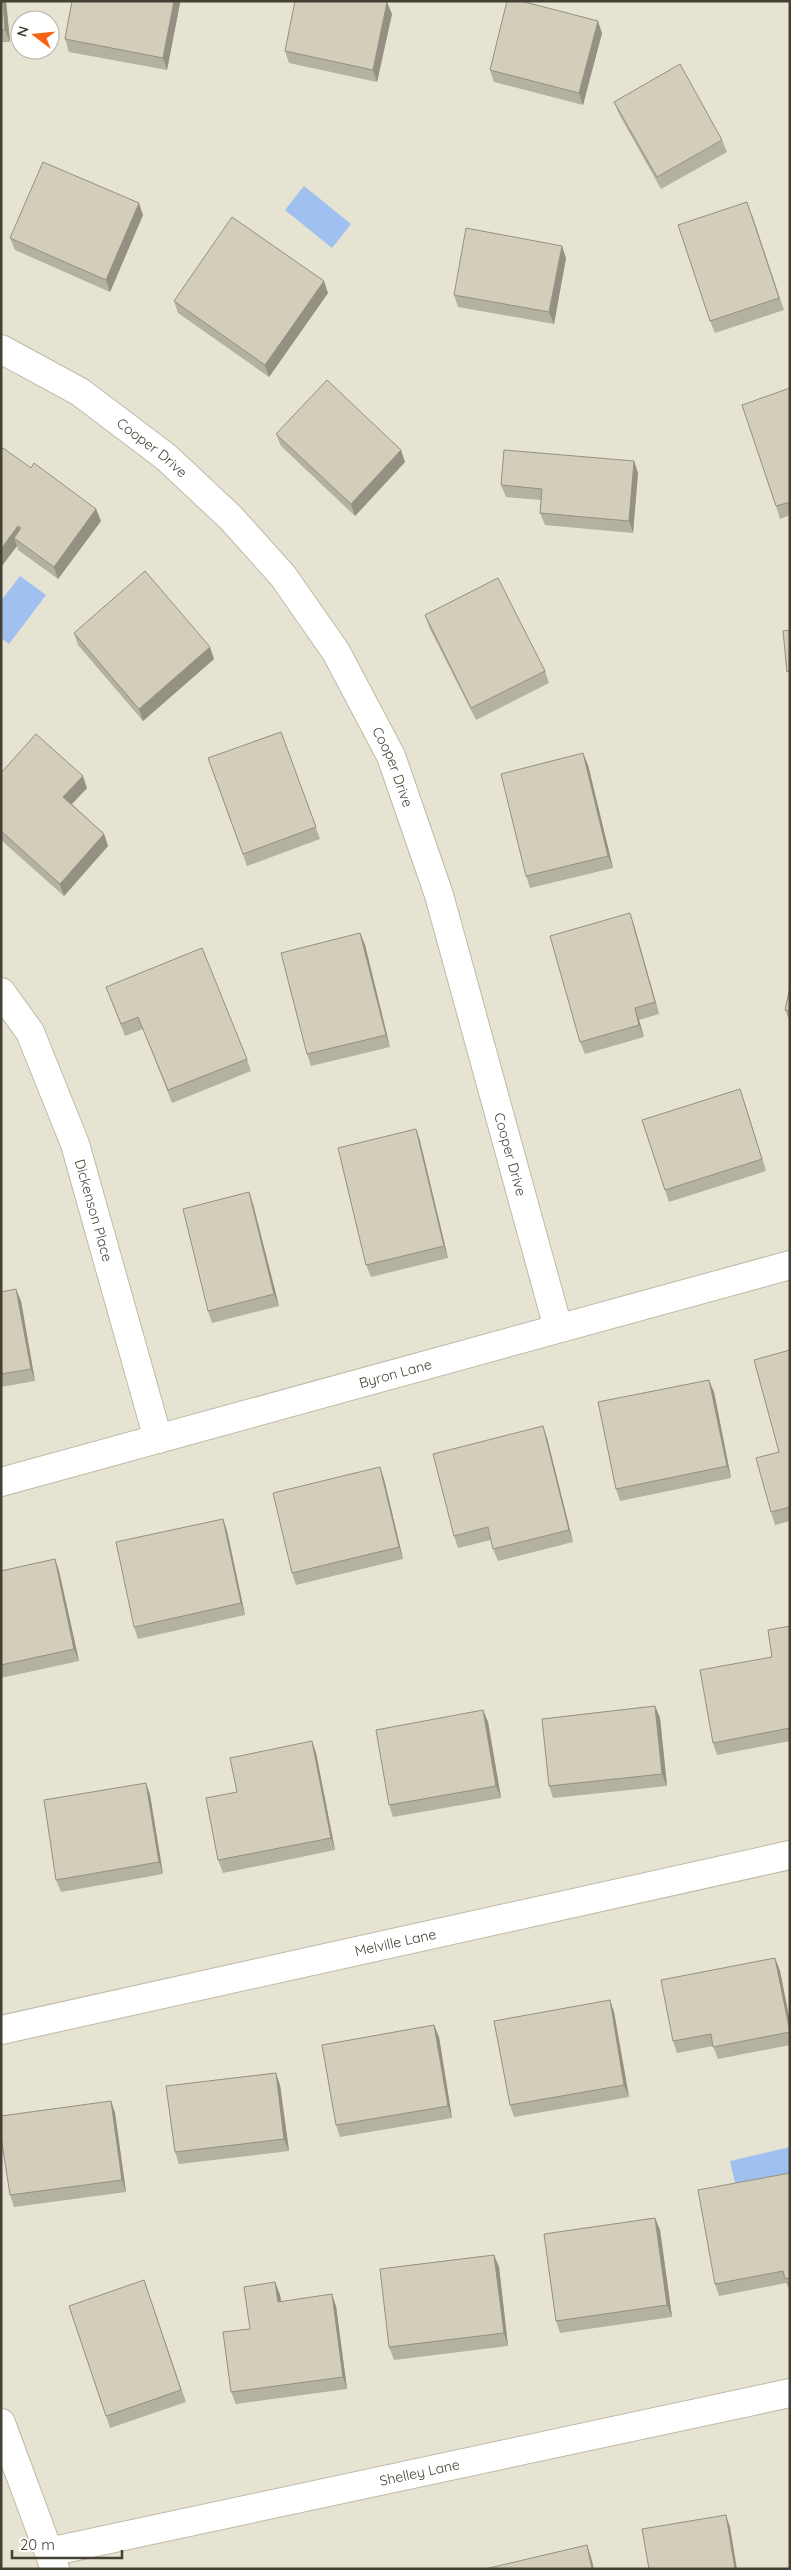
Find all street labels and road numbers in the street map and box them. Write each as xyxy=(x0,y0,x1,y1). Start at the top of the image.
street label: Cooper Drive xyxy=(113,414,191,481)
street label: Cooper Drive xyxy=(368,724,417,810)
street label: Cooper Drive xyxy=(490,1111,530,1198)
street label: Dickenson Place xyxy=(71,1157,117,1264)
street label: Byron Lane xyxy=(357,1355,434,1392)
street label: Melville Lane xyxy=(353,1925,438,1960)
street label: Shelley Lane xyxy=(378,2455,461,2490)

